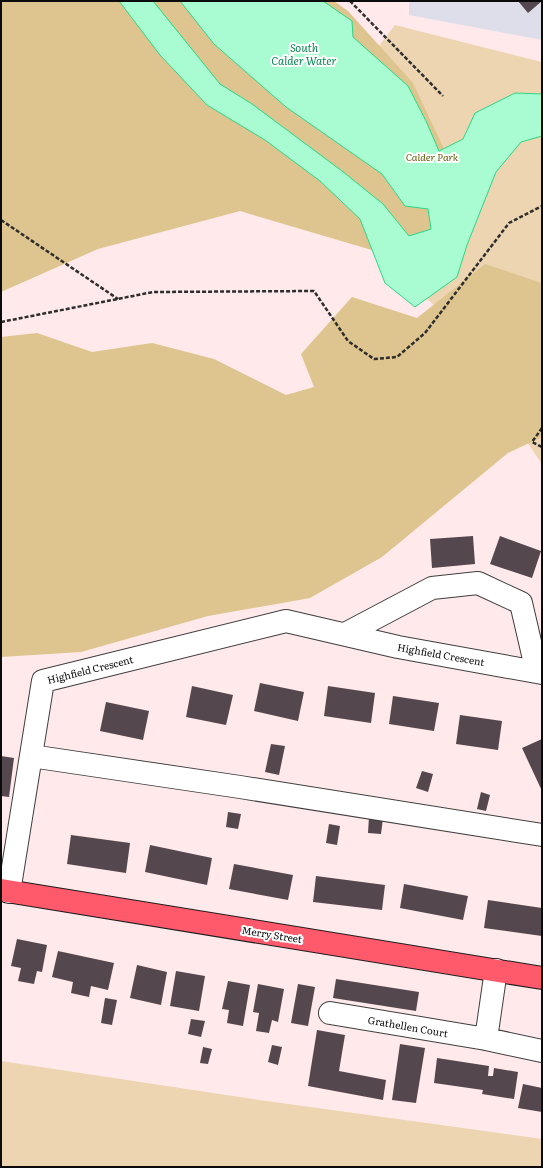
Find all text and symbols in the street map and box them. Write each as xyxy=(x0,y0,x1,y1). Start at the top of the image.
water label: South Calder Water xyxy=(271,39,337,68)
park label: Calder Park xyxy=(406,149,459,164)
street label: Highfield Crescent xyxy=(396,639,486,669)
street label: Highfield Crescent xyxy=(45,651,135,687)
street label: Merry Street xyxy=(241,922,303,946)
street label: Grathellen Court xyxy=(367,1012,449,1040)

